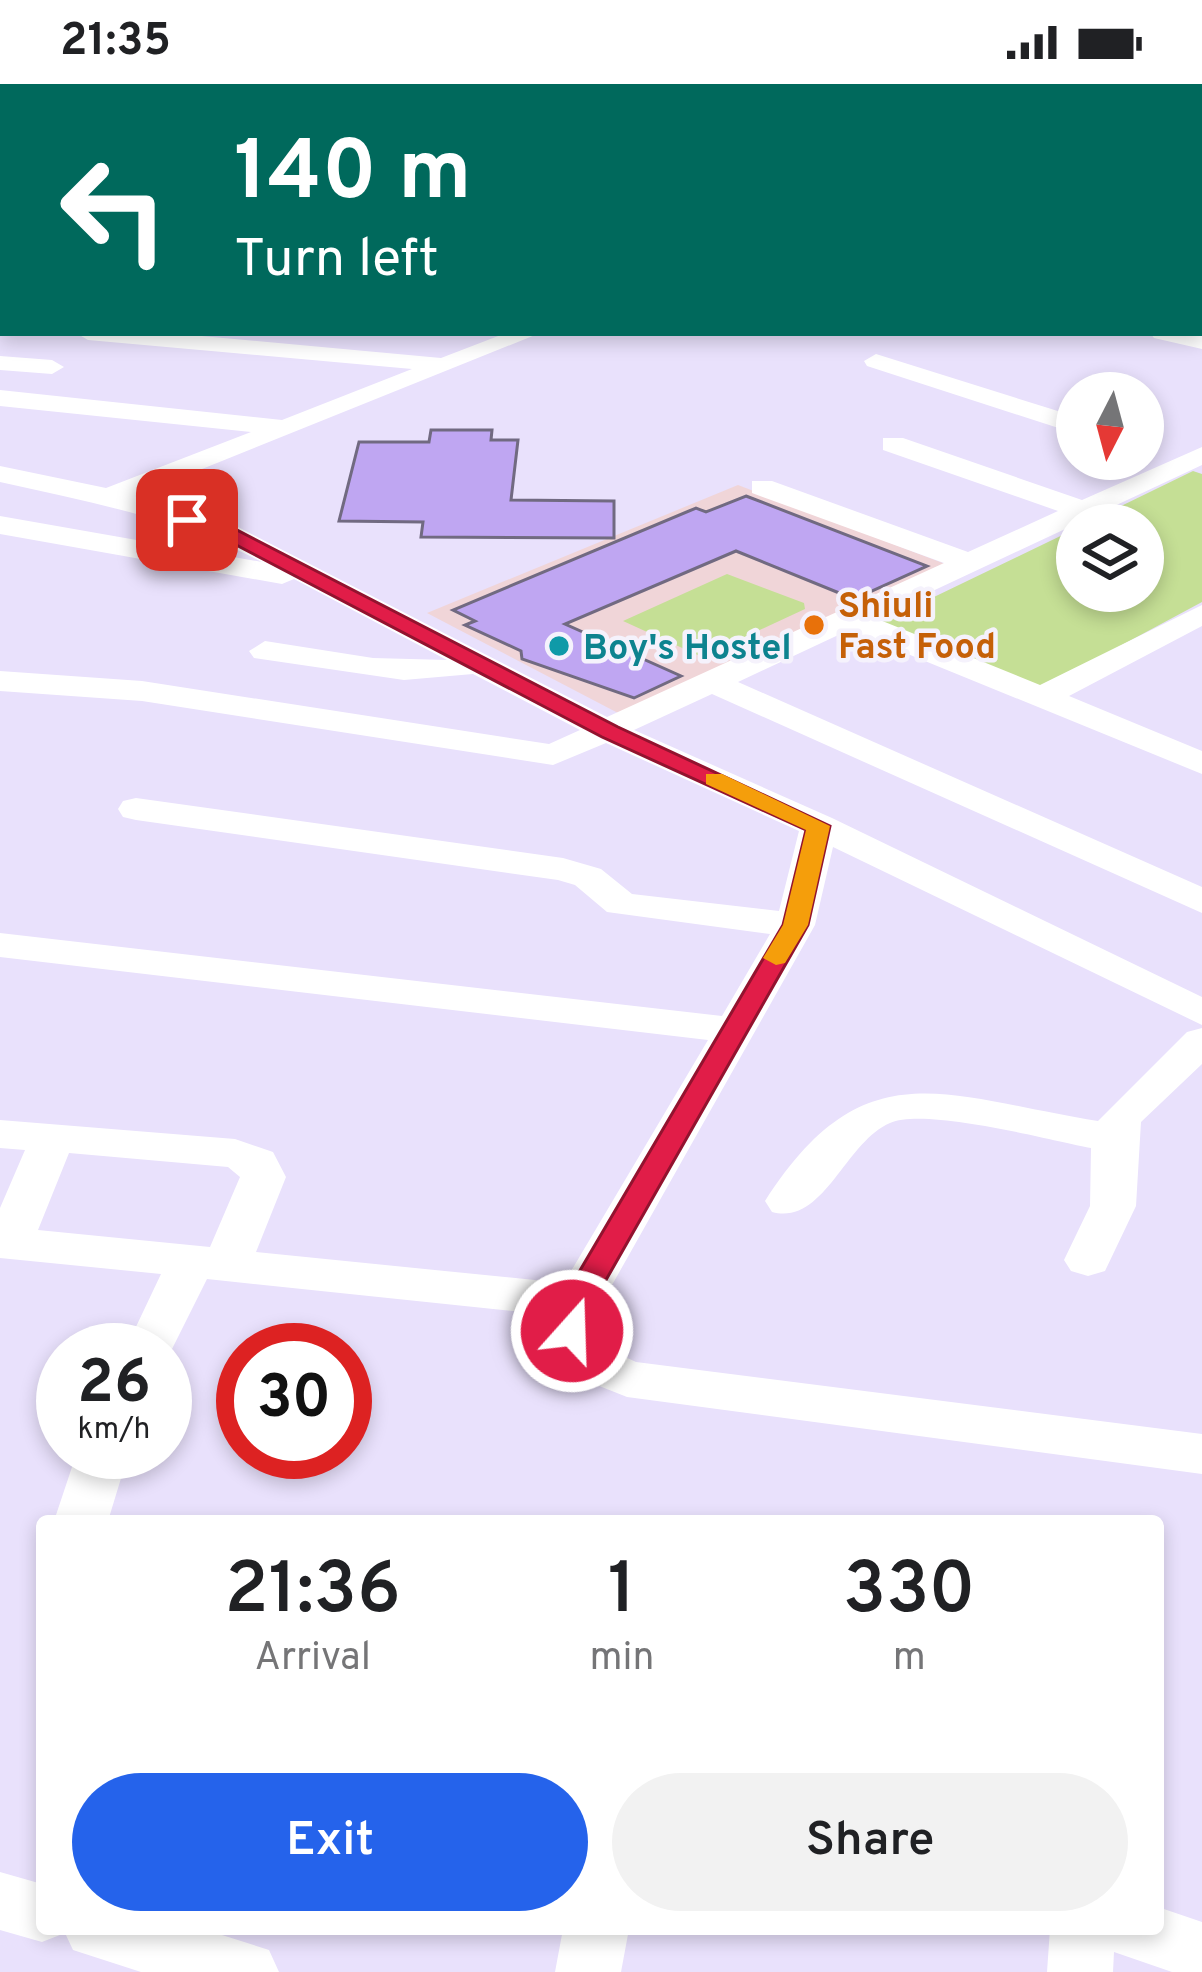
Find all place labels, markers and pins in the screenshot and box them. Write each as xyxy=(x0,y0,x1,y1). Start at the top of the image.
pin xyxy=(136,469,238,571)
place label: Shiuli Fast Food xyxy=(838,585,996,672)
marker: Shiuli Fast Food xyxy=(801,612,827,638)
place label: Boy's Hostel xyxy=(583,627,792,673)
marker: Boy's Hostel xyxy=(546,633,572,659)

